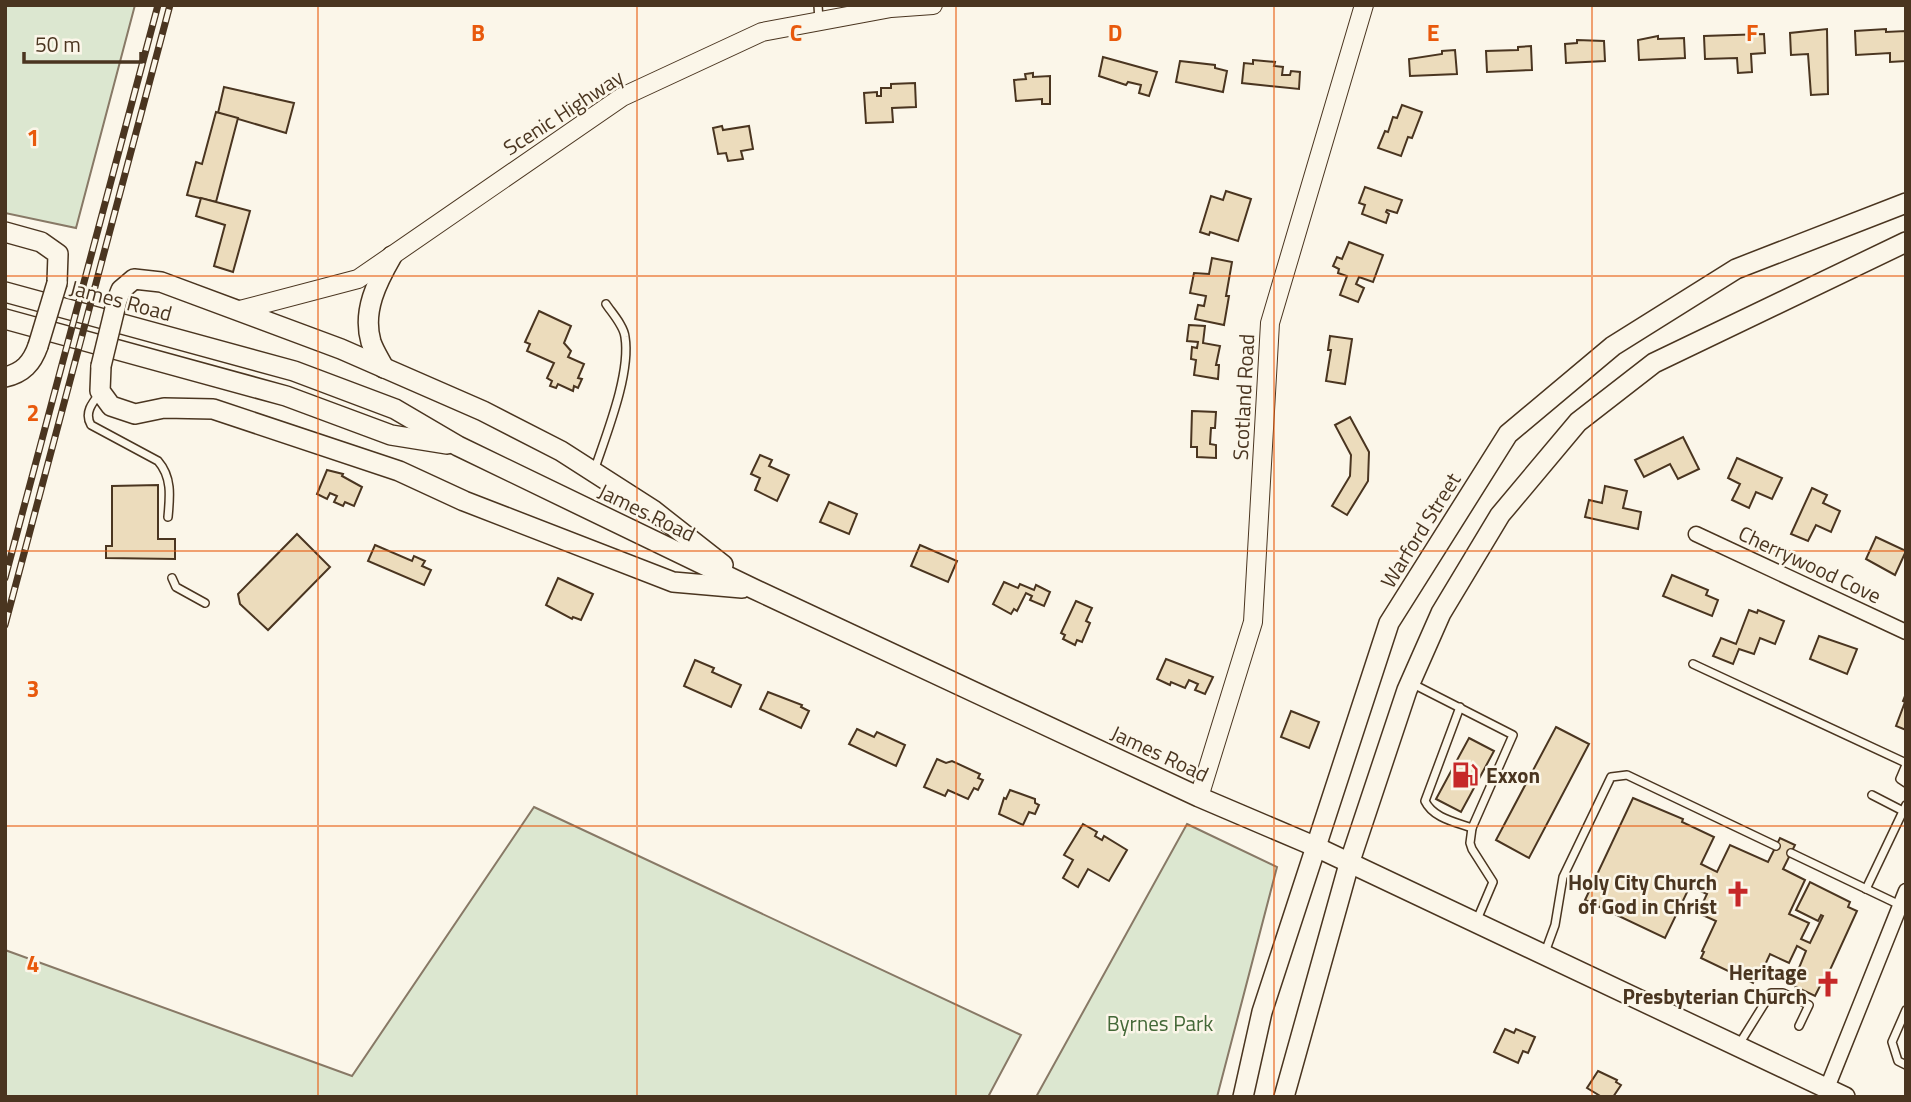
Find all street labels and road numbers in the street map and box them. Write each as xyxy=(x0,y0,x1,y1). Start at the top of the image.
street label: Scenic Highway xyxy=(496,61,630,163)
street label: James Road xyxy=(66,271,176,329)
street label: Scotland Road xyxy=(1224,333,1262,461)
street label: Warford Street xyxy=(1372,466,1469,594)
street label: James Road xyxy=(593,475,701,549)
street label: Cherrywood Cove xyxy=(1733,517,1887,611)
street label: James Road xyxy=(1106,716,1214,790)

